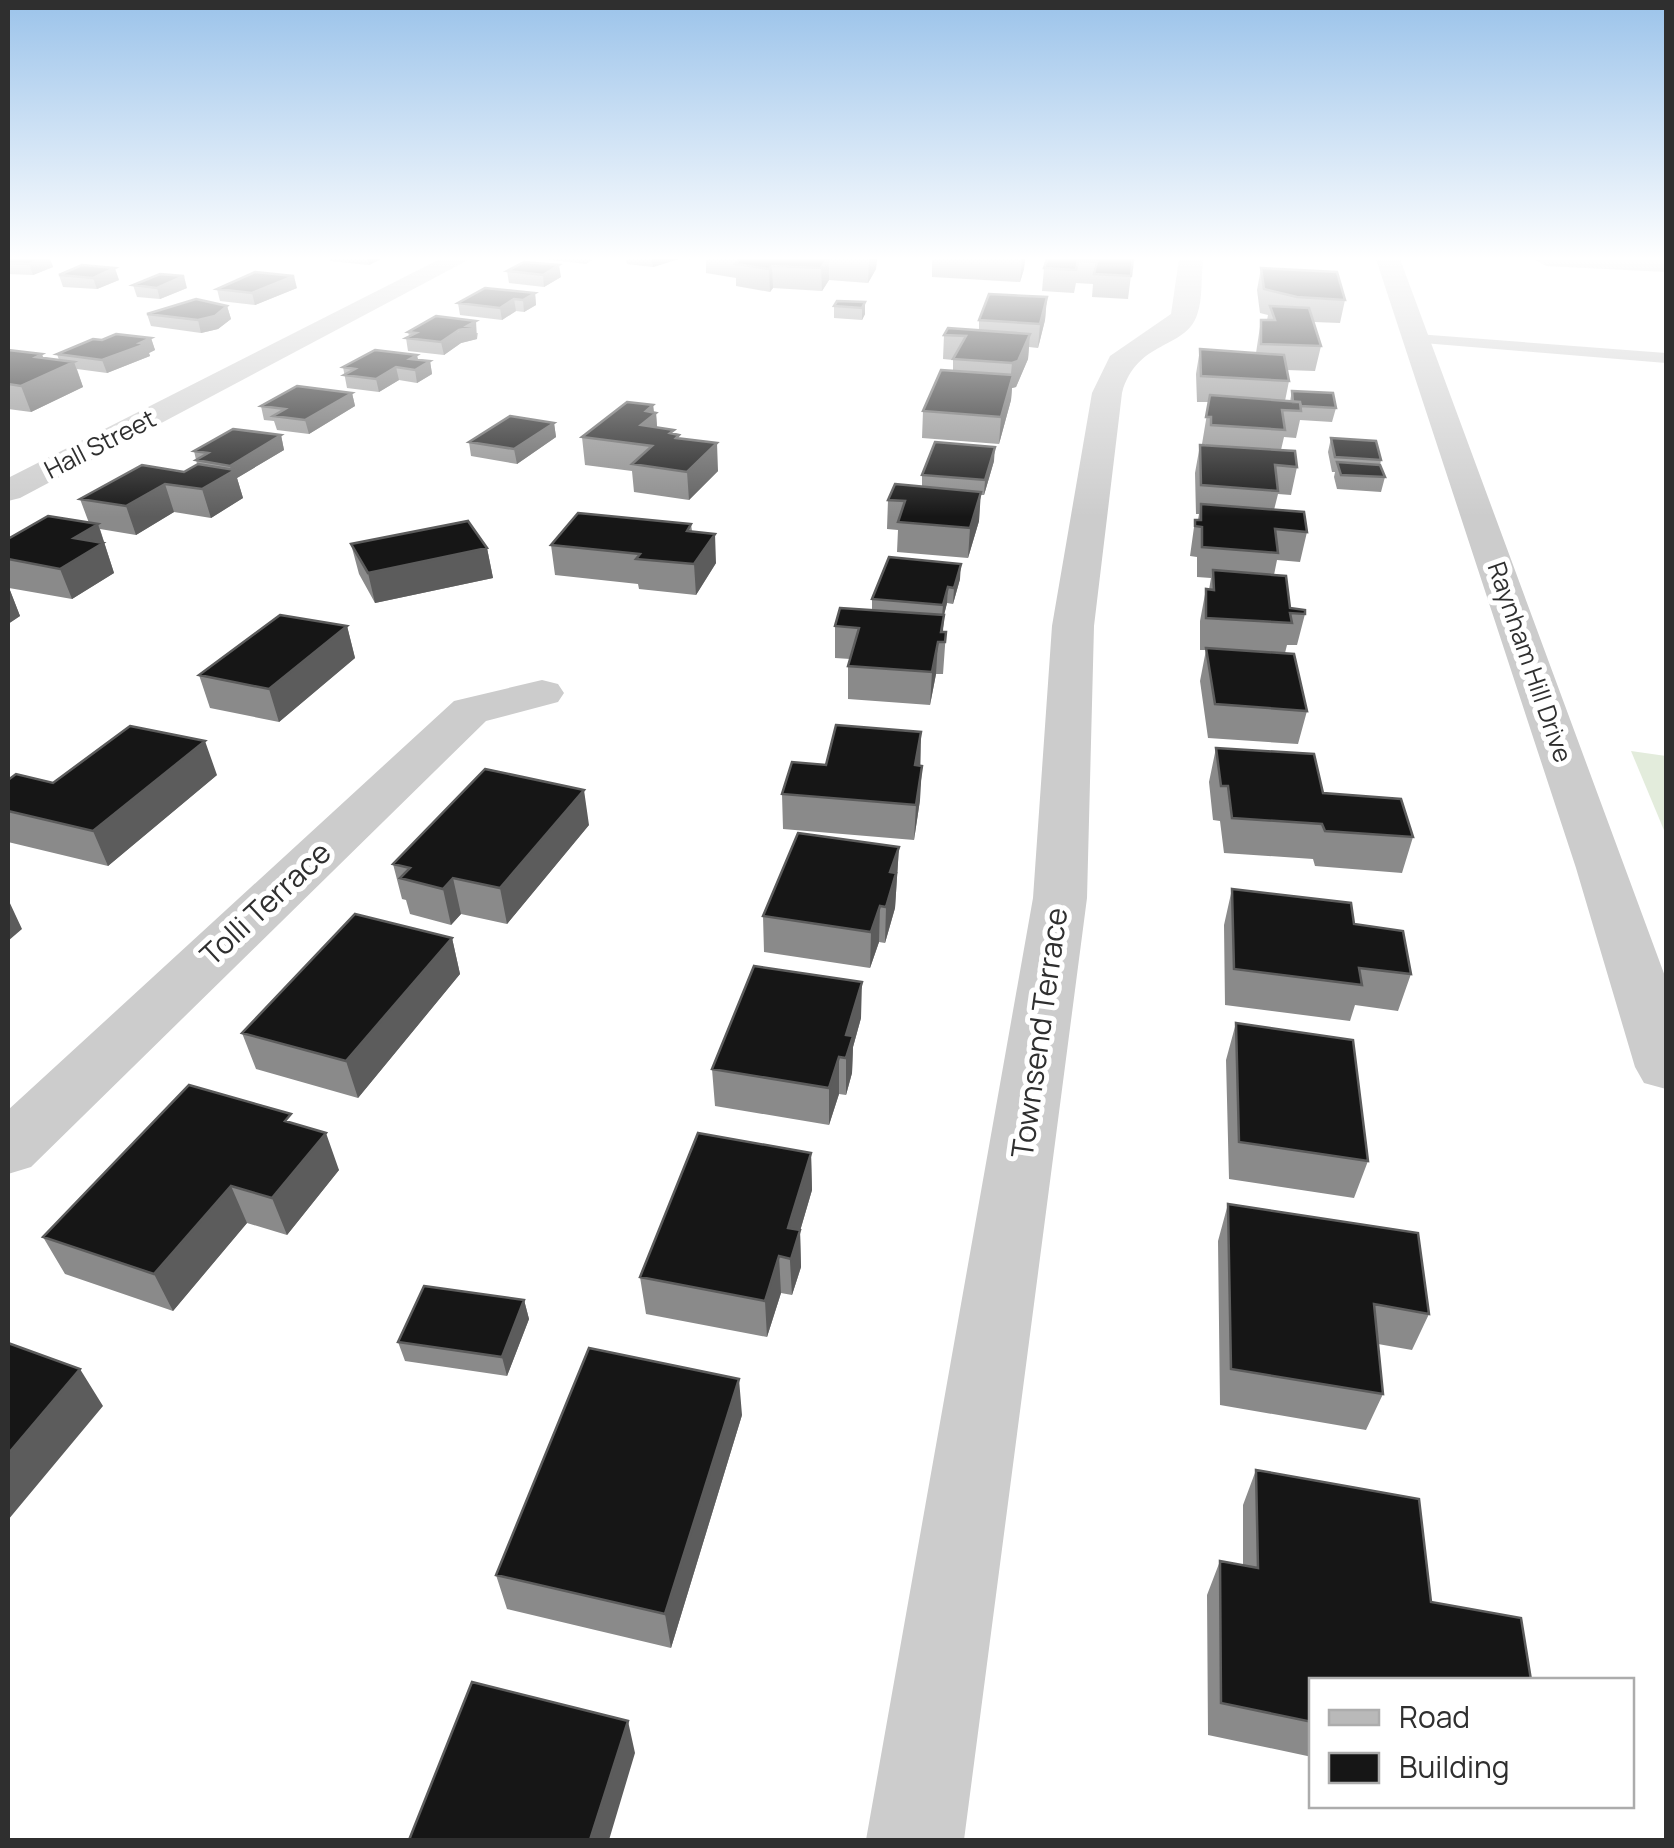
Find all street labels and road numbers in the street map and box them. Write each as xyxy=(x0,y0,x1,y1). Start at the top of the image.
street label: Hall Street xyxy=(38,400,162,487)
street label: Raynham Hill Drive xyxy=(1480,557,1581,767)
street label: Tolli Terrace xyxy=(191,832,339,974)
street label: Townsend Terrace xyxy=(1001,905,1076,1161)

